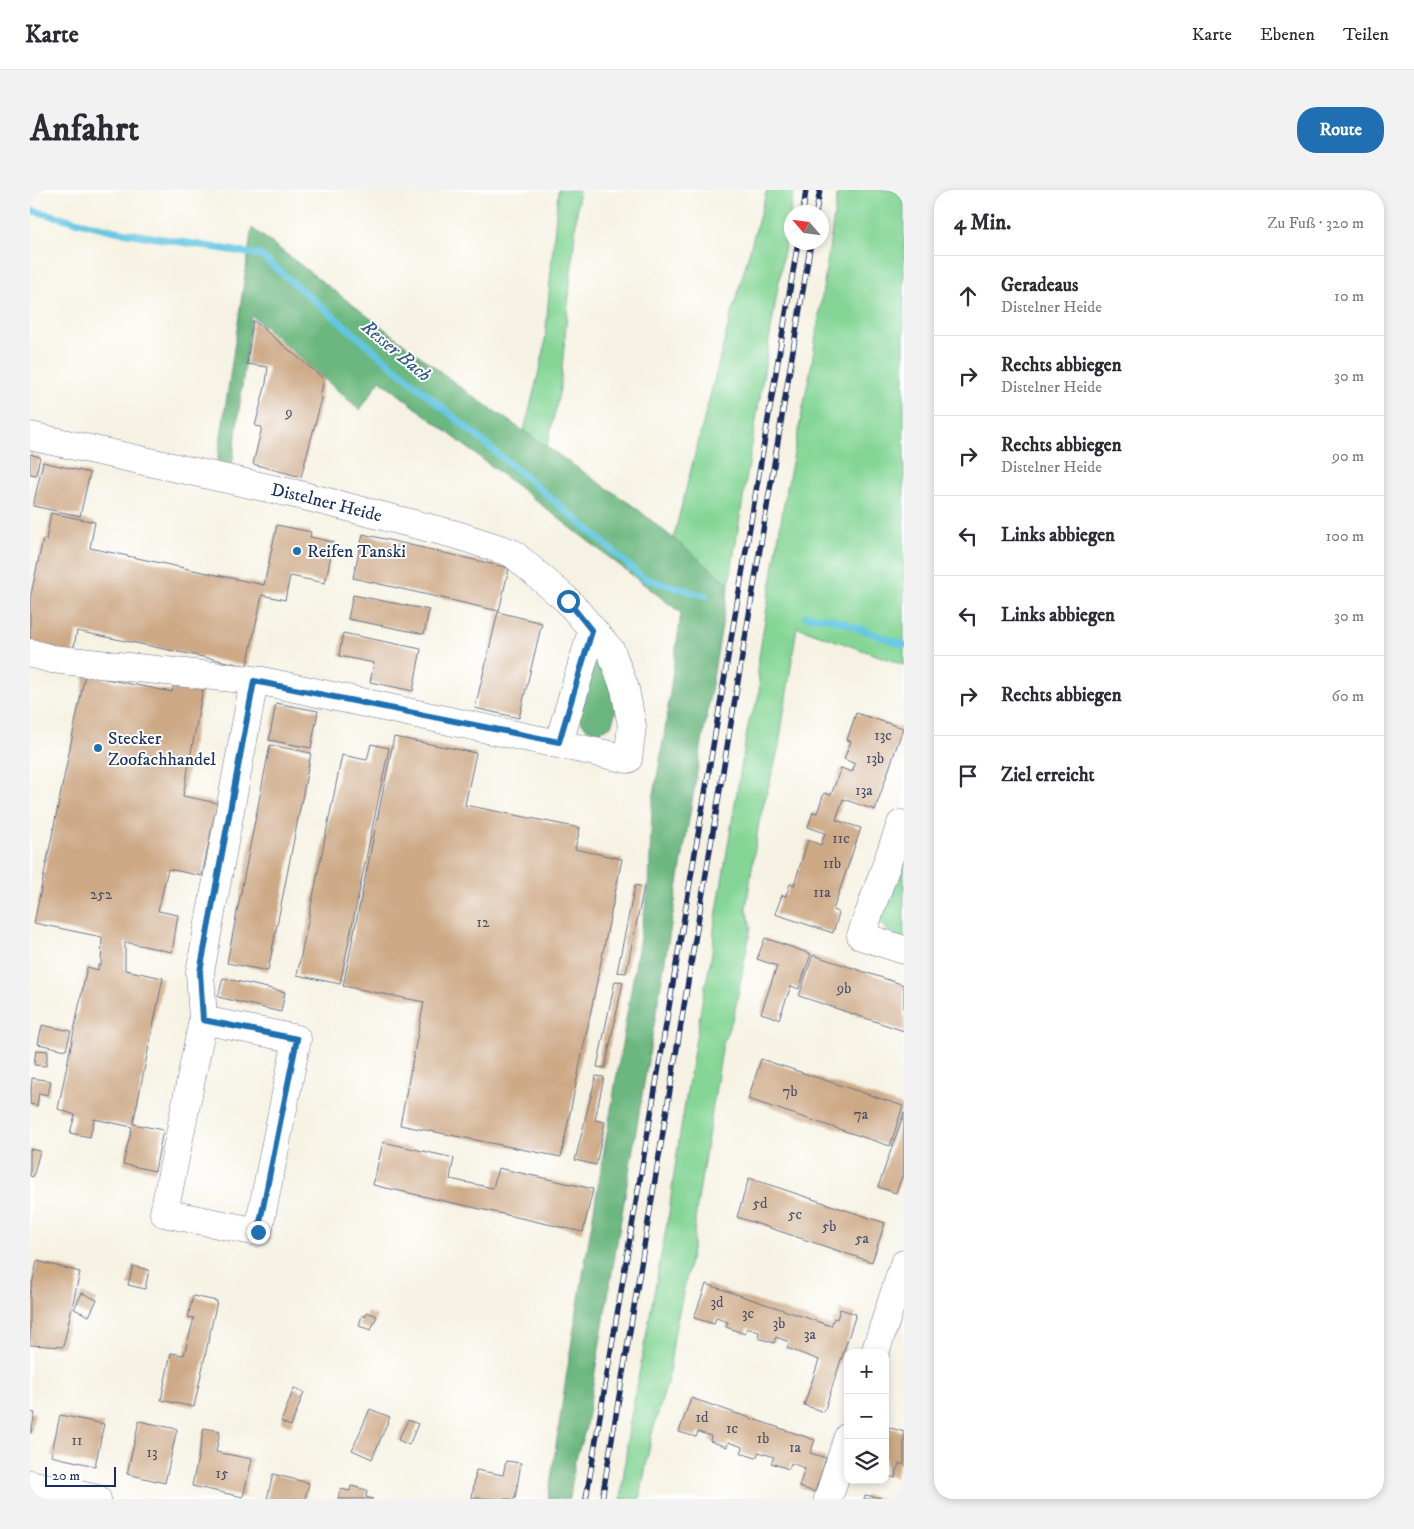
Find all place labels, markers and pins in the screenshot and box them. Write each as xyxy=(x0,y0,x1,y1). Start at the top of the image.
place label: Reifen Tanski xyxy=(307,541,406,563)
marker: Reifen Tanski xyxy=(291,545,303,557)
place label: Stecker Zoofachhandel xyxy=(108,728,216,771)
marker: Stecker Zoofachhandel xyxy=(92,742,104,754)

